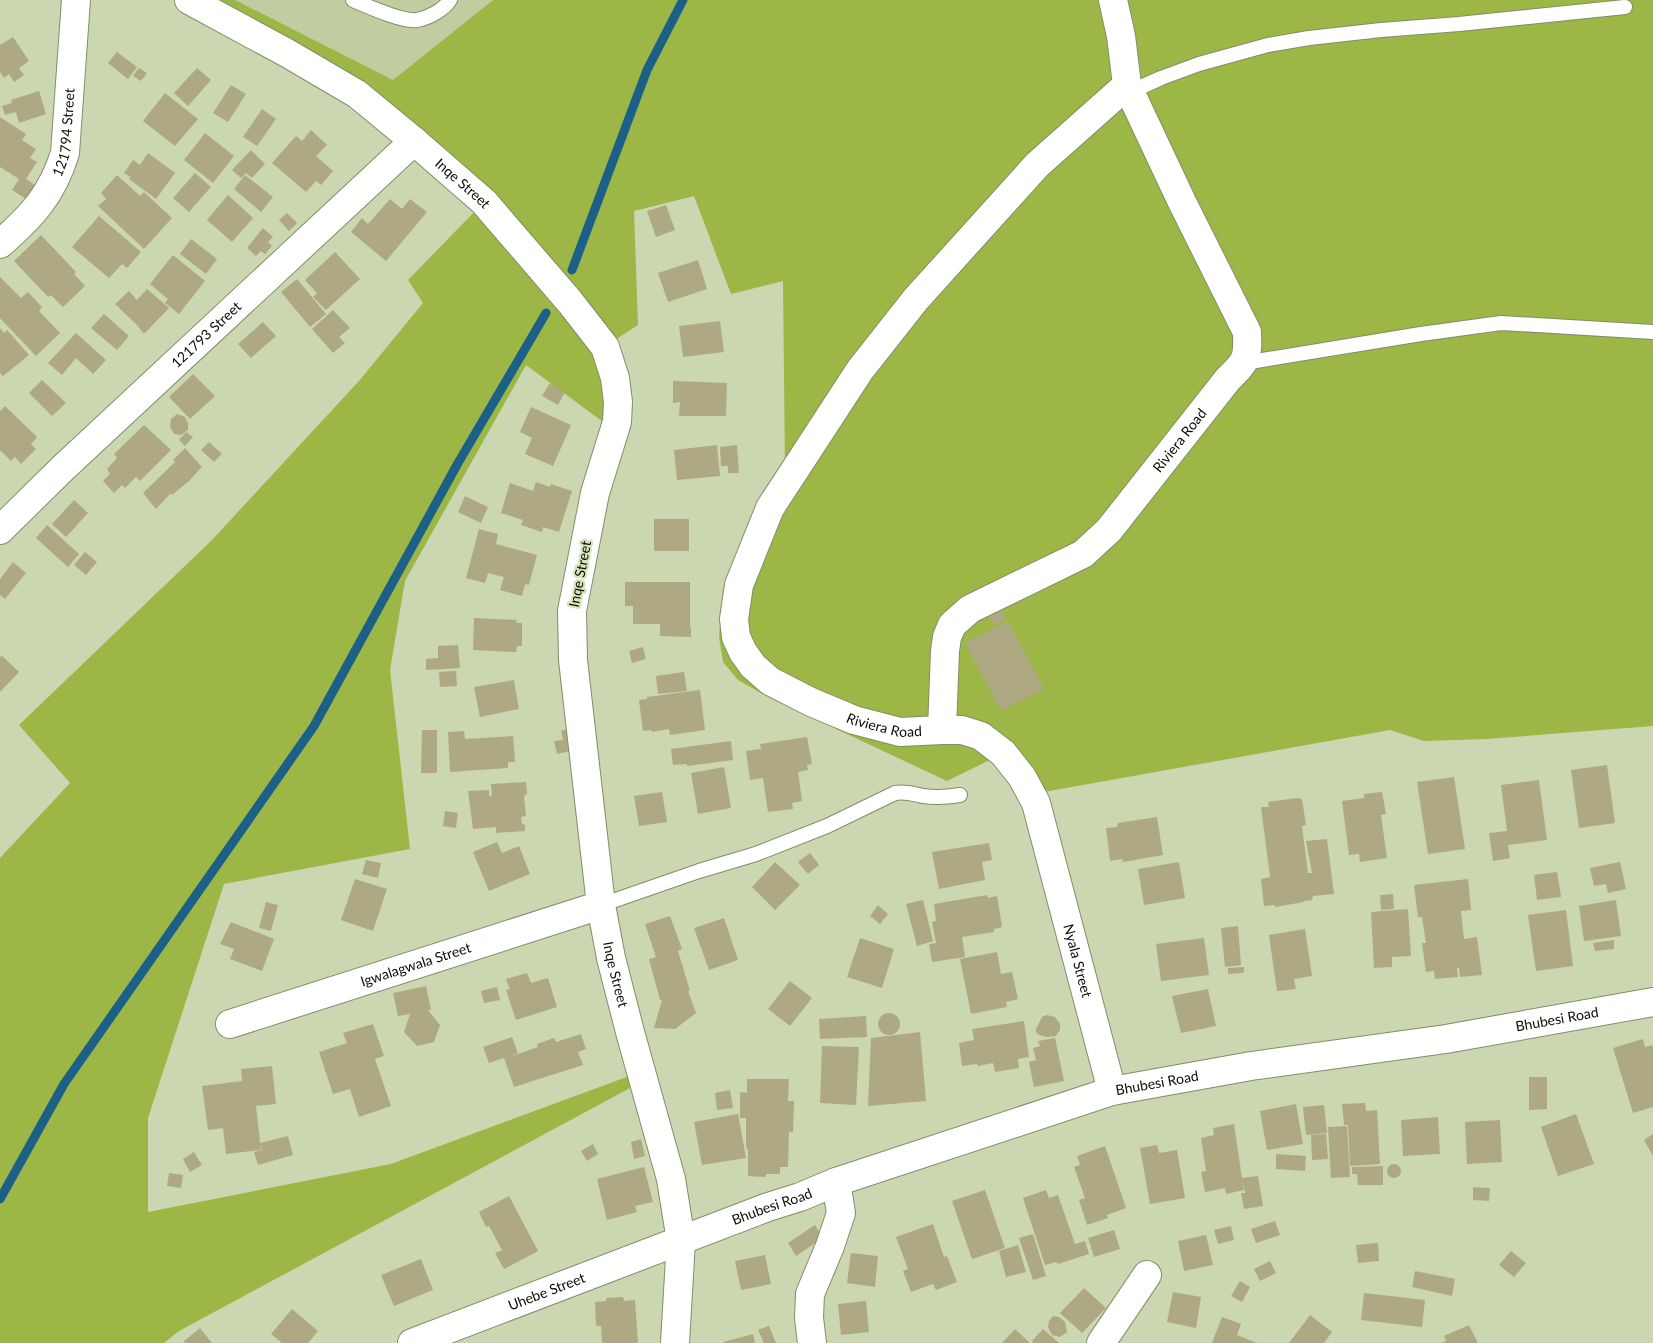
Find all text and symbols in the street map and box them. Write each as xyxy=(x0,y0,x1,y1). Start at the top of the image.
street label: 121794 Street xyxy=(48,87,78,179)
street label: Inqe Street xyxy=(432,155,494,211)
street label: 121793 Street xyxy=(167,298,244,371)
street label: Riviera Road xyxy=(1149,405,1210,475)
street label: Inqe Street xyxy=(565,539,594,609)
street label: Riviera Road xyxy=(844,709,922,740)
street label: Nyala Street xyxy=(1060,922,1096,999)
street label: Igwalagwala Street xyxy=(358,938,473,990)
street label: Inqe Street xyxy=(600,940,632,1009)
street label: Bhubesi Road xyxy=(1514,1003,1600,1034)
street label: Bhubesi Road xyxy=(1114,1067,1200,1098)
street label: Bhubesi Road xyxy=(729,1184,814,1228)
street label: Uhebe Street xyxy=(505,1269,587,1314)

